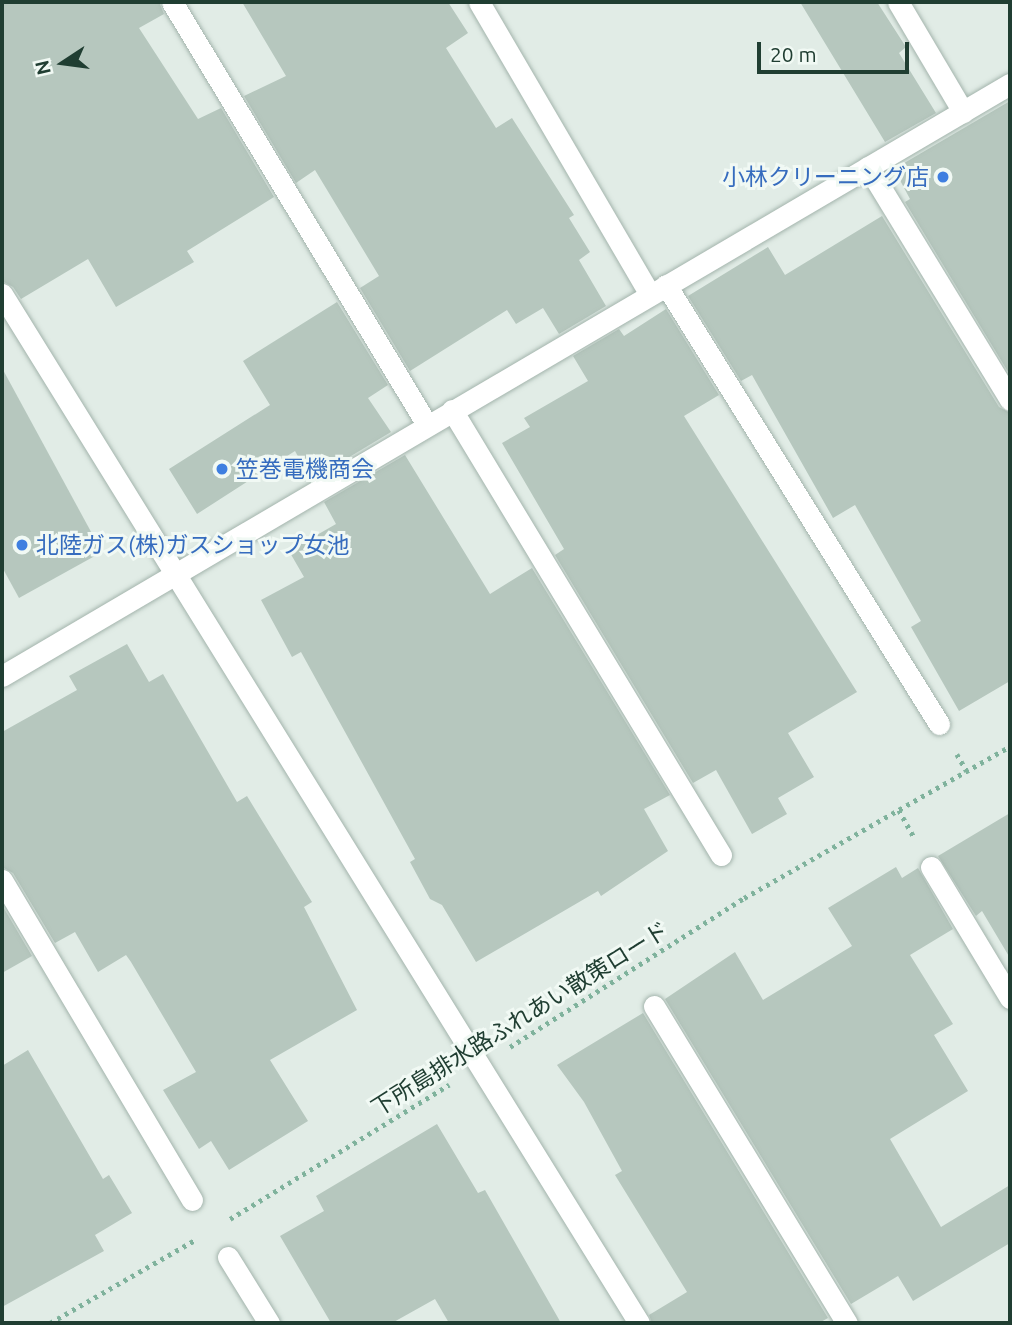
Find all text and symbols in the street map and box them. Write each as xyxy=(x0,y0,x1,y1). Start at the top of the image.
north arrow xyxy=(28,28,98,98)
scale bar xyxy=(760,28,912,72)
text: 20 m xyxy=(770,42,817,66)
text: N xyxy=(30,58,55,77)
place label: 小林クリーニング店 xyxy=(722,163,929,191)
marker: 小林クリーニング店 xyxy=(935,169,951,185)
place label: 笠巻電機商会 xyxy=(236,455,374,483)
marker: 笠巻電機商会 xyxy=(214,461,230,477)
place label: 北陸ガス(株)ガスショップ女池 xyxy=(36,531,349,559)
marker: 北陸ガス(株)ガスショップ女池 xyxy=(14,537,30,553)
street label: 下所島排水路ふれあい散策ロード xyxy=(366,916,674,1122)

